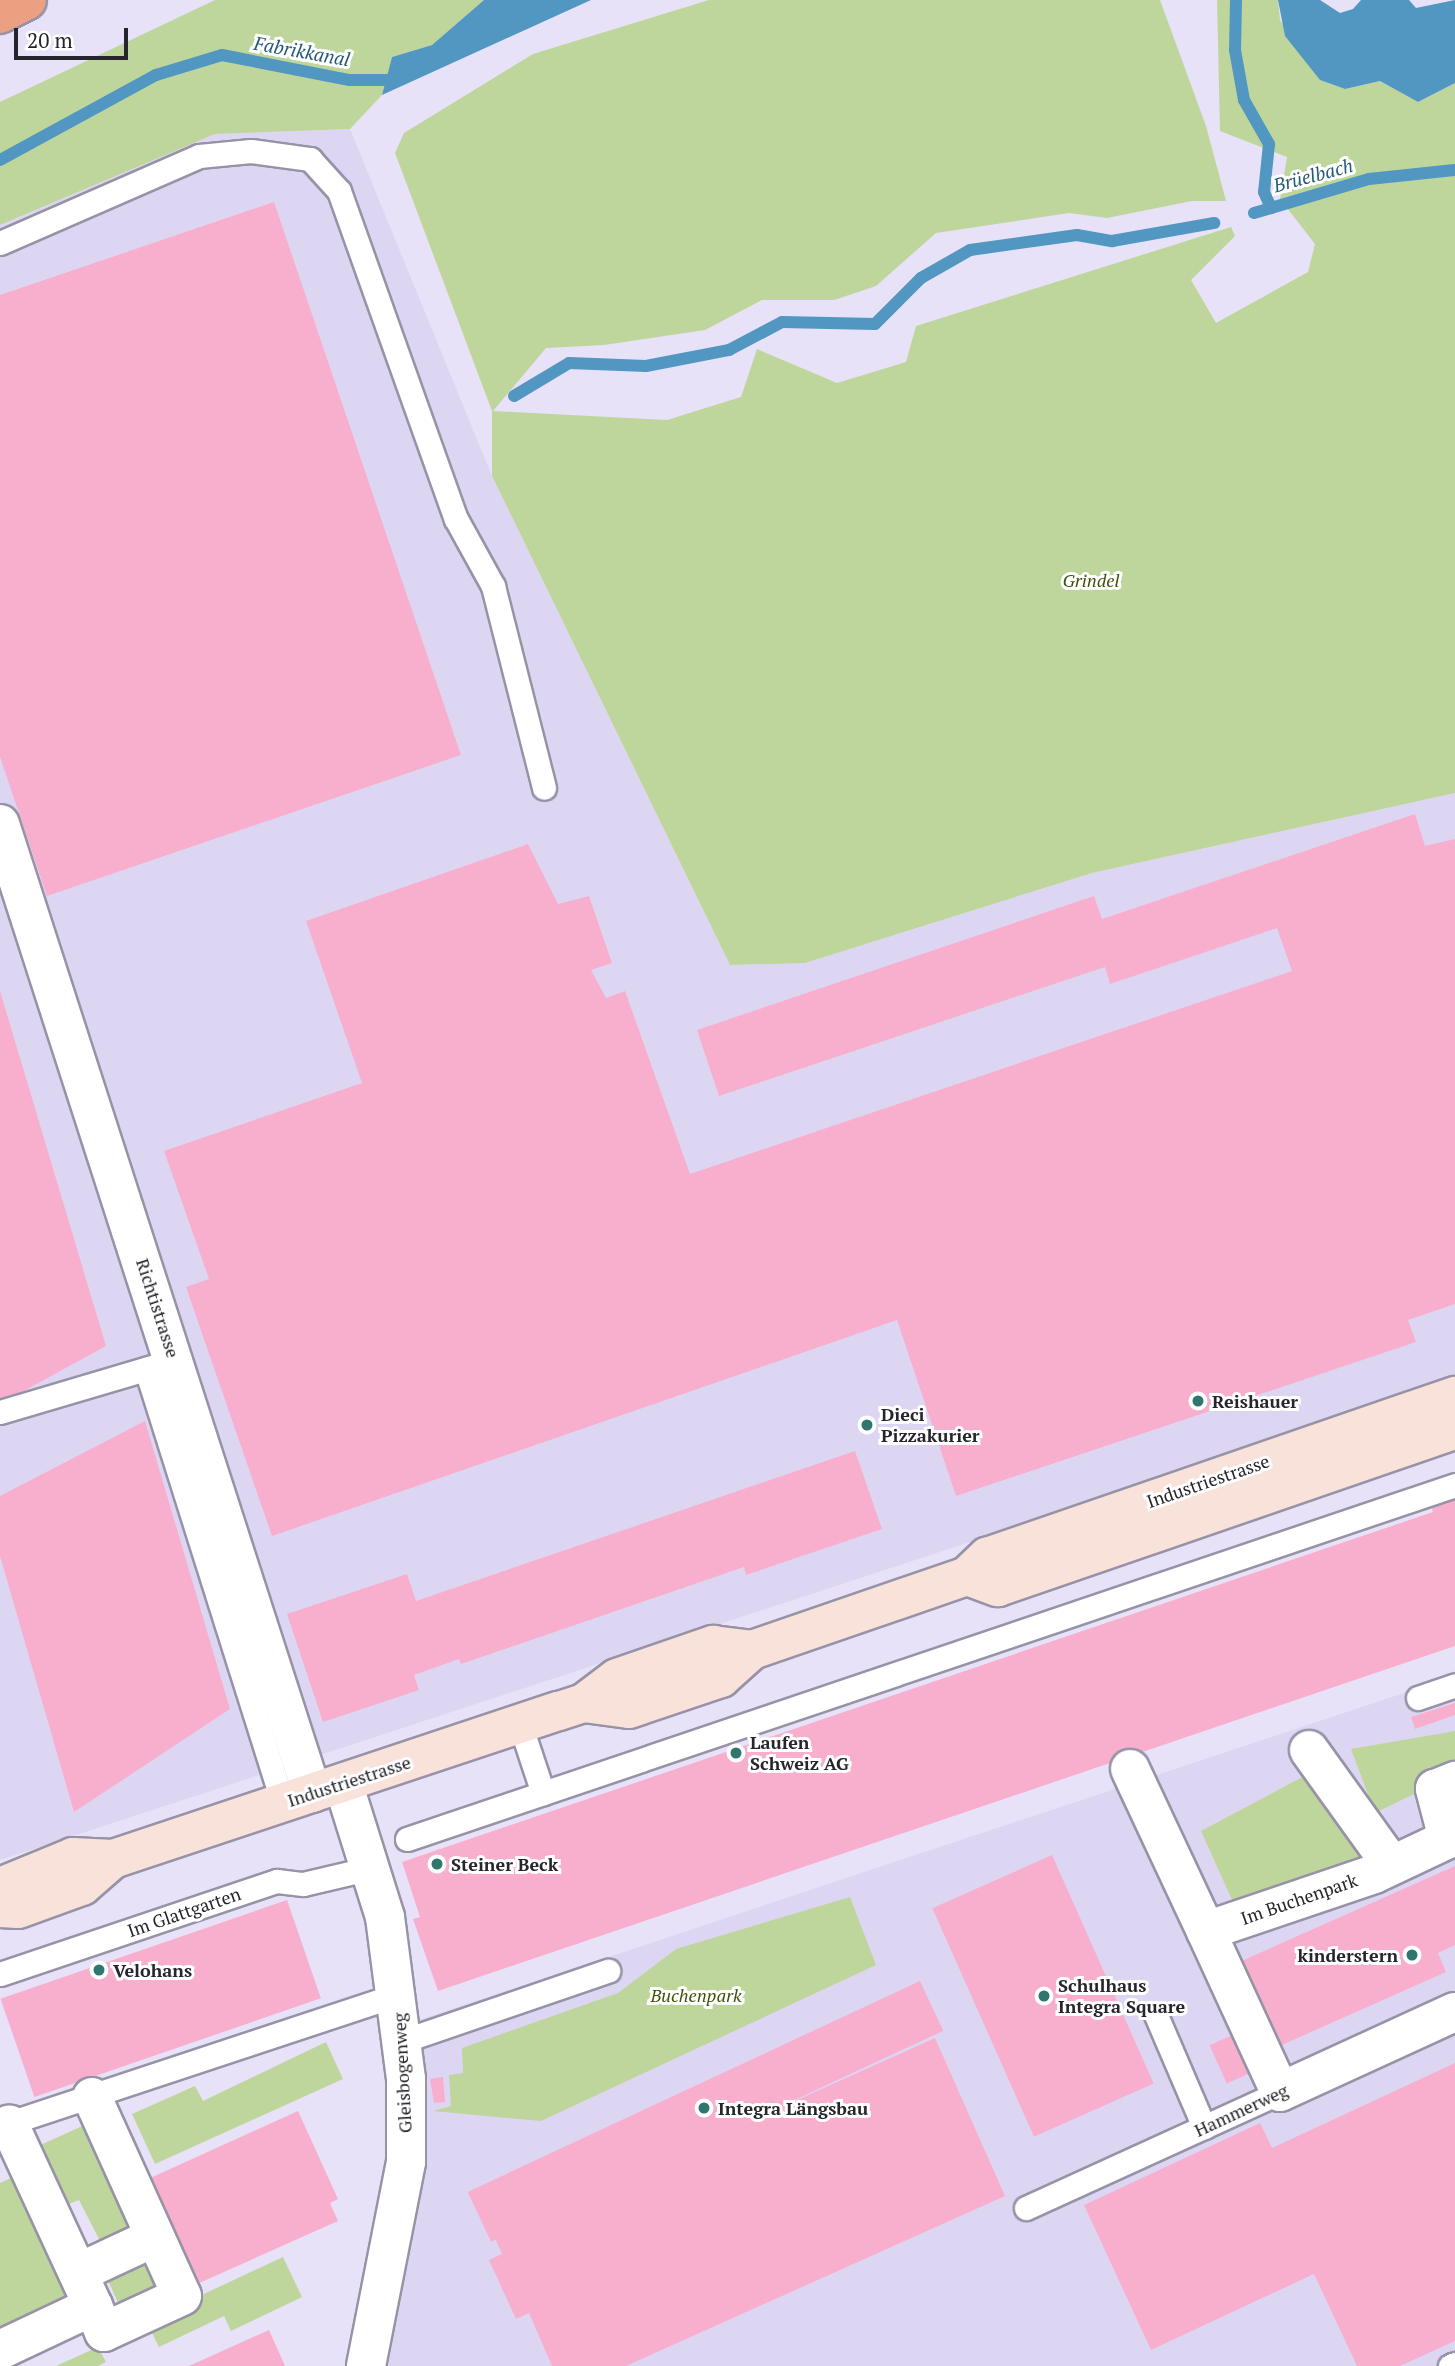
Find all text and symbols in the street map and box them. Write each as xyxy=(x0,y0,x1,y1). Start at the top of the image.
scale bar xyxy=(18,14,131,58)
text: 20 m xyxy=(27,26,73,54)
water label: Fabrikkanal xyxy=(252,31,352,71)
water label: Brüelbach xyxy=(1271,153,1355,197)
park label: Grindel xyxy=(1063,569,1119,591)
street label: Richtistrasse xyxy=(132,1256,184,1360)
place label: Reishauer xyxy=(1212,1390,1298,1412)
marker: Reishauer xyxy=(1190,1393,1206,1409)
place label: Dieci Pizzakurier xyxy=(881,1404,980,1446)
marker: Dieci Pizzakurier xyxy=(859,1417,875,1433)
street label: Industriestrasse xyxy=(1144,1450,1272,1512)
place label: Laufen Schweiz AG xyxy=(750,1732,849,1774)
marker: Laufen Schweiz AG xyxy=(728,1745,744,1761)
street label: Industriestrasse xyxy=(285,1751,413,1811)
place label: Steiner Beck xyxy=(451,1853,558,1875)
marker: Steiner Beck xyxy=(429,1856,445,1872)
street label: Im Buchenpark xyxy=(1238,1869,1360,1929)
street label: Im Glattgarten xyxy=(125,1883,243,1941)
place label: kinderstern xyxy=(1297,1944,1398,1966)
marker: kinderstern xyxy=(1404,1947,1420,1963)
place label: Velohans xyxy=(113,1959,192,1981)
marker: Velohans xyxy=(91,1962,107,1978)
place label: Schulhaus Integra Square xyxy=(1058,1975,1185,2018)
park label: Buchenpark xyxy=(650,1984,742,2006)
marker: Schulhaus Integra Square xyxy=(1036,1988,1052,2004)
street label: Gleisbogenweg xyxy=(388,2012,416,2134)
street label: Hammerweg xyxy=(1191,2079,1291,2141)
place label: Integra Längsbau xyxy=(718,2097,868,2119)
marker: Integra Längsbau xyxy=(696,2100,712,2116)

